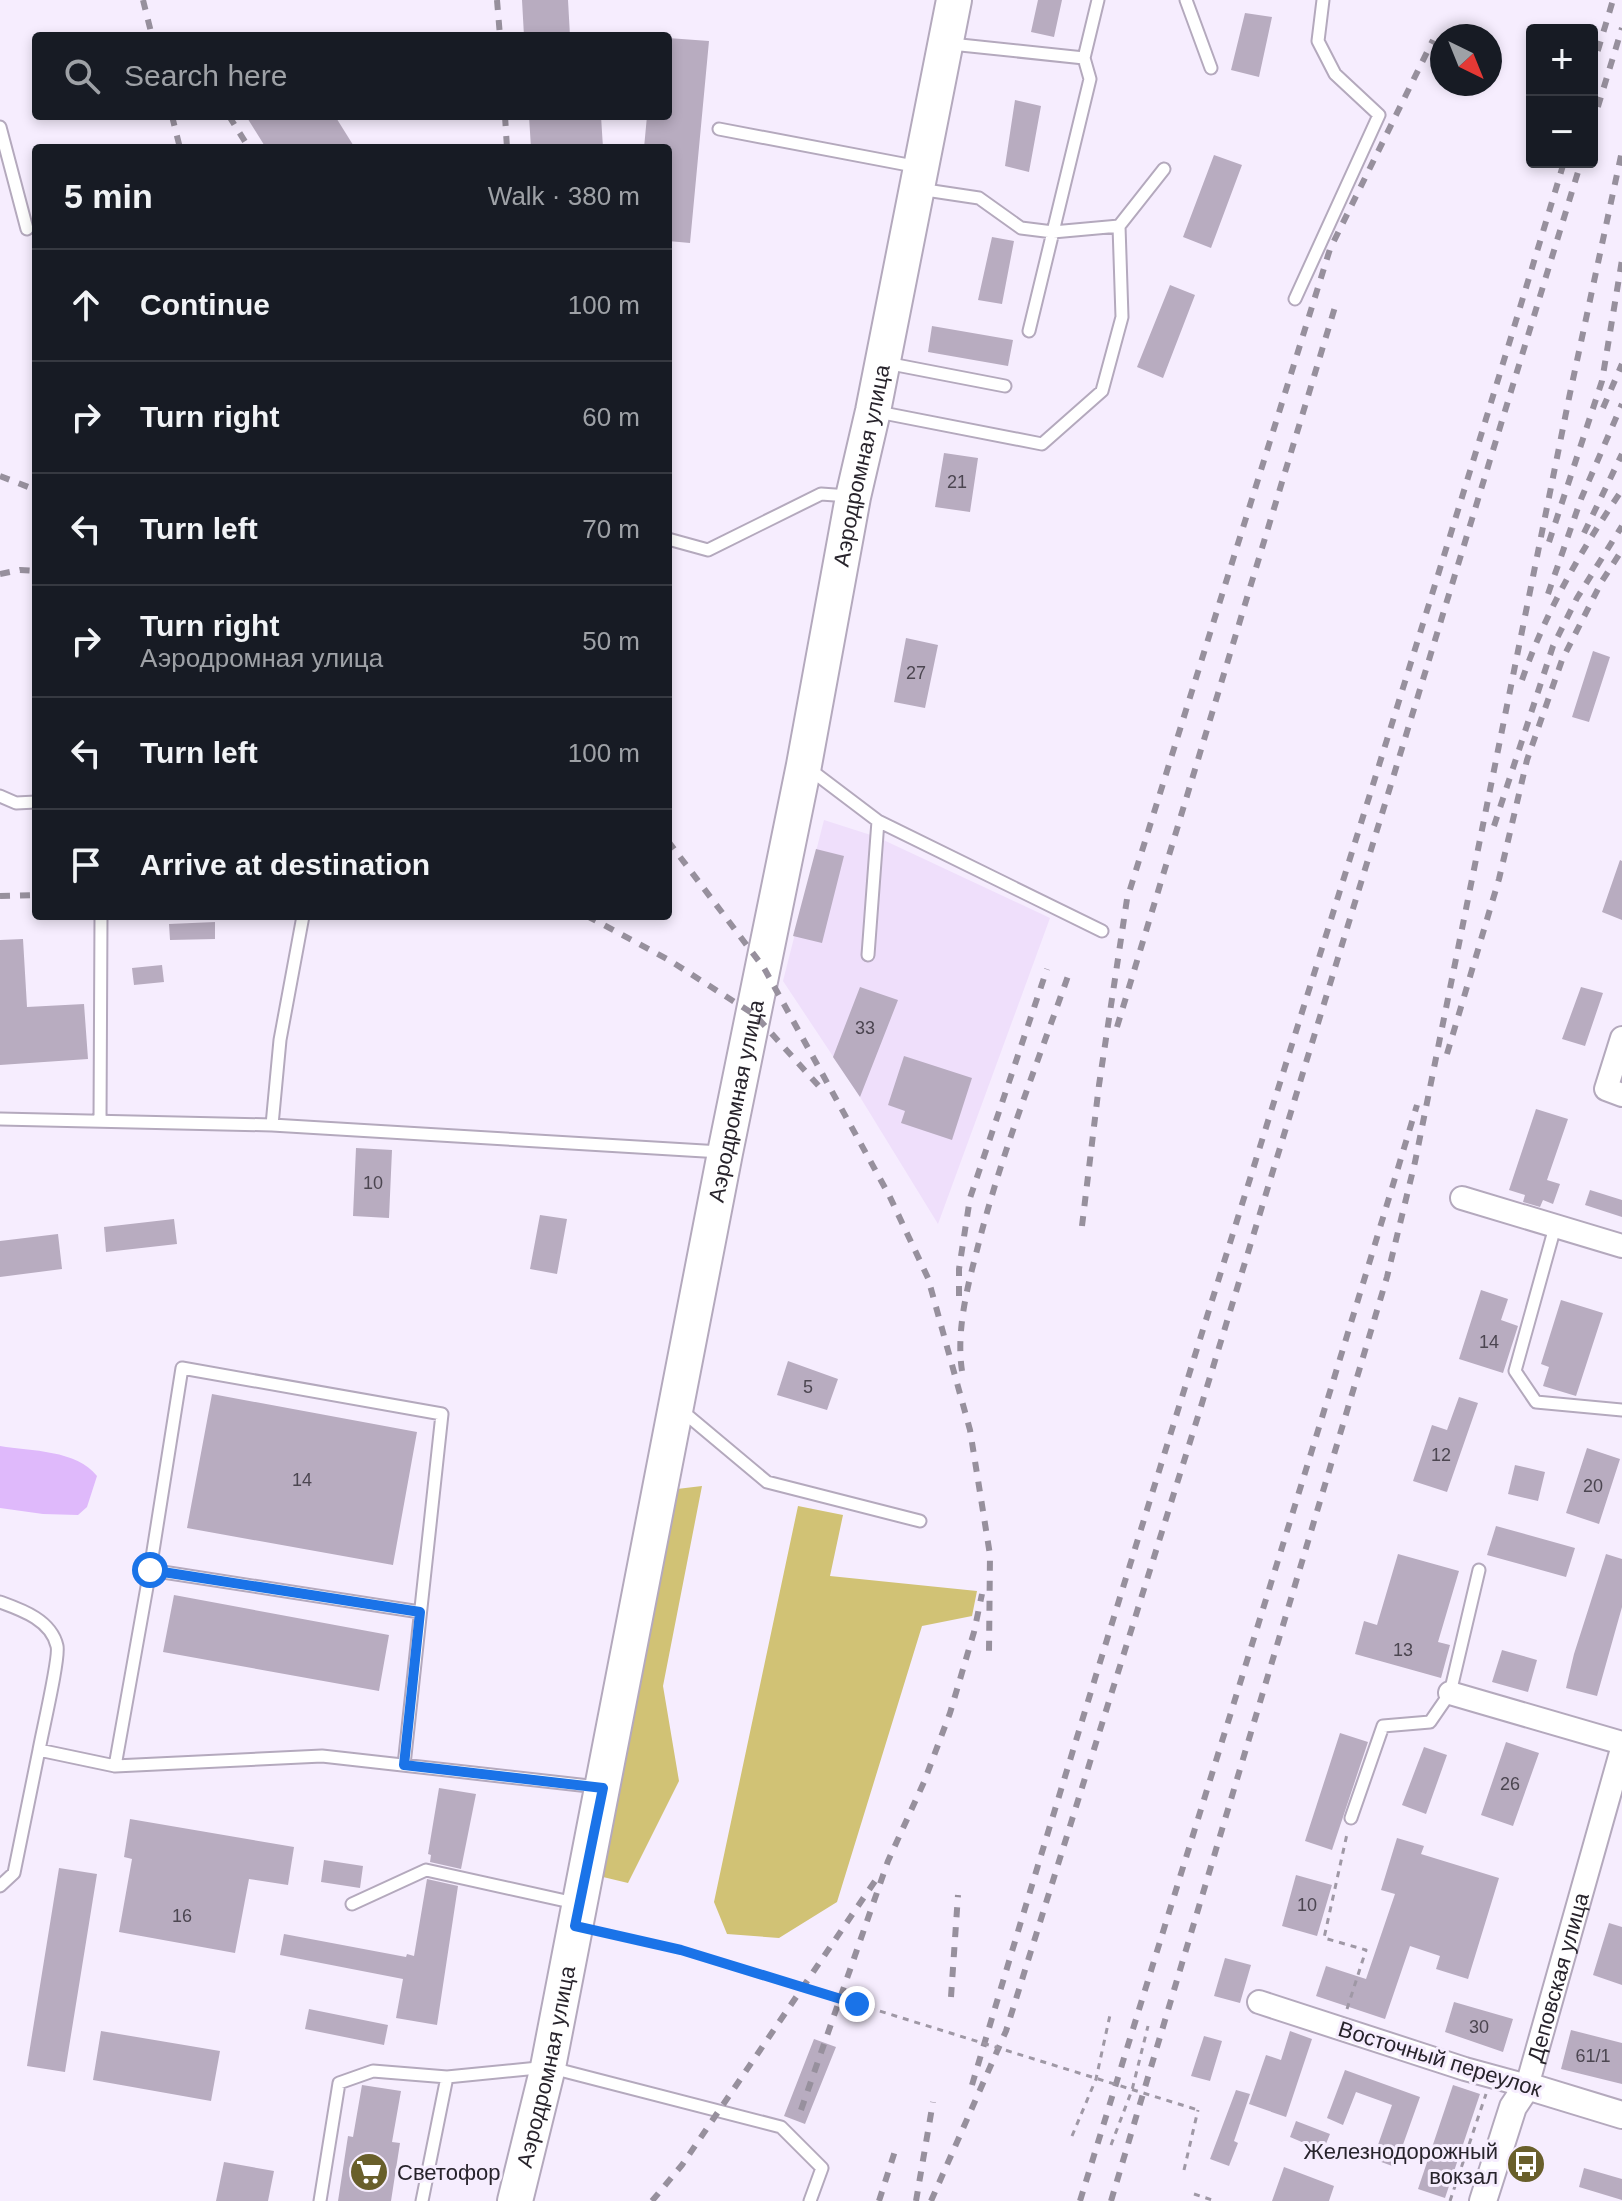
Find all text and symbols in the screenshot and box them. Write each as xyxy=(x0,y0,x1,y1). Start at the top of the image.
north arrow xyxy=(1430,24,1502,96)
map controls xyxy=(1526,24,1598,168)
button: + xyxy=(1526,24,1598,96)
search box xyxy=(32,32,672,120)
icon: search xyxy=(60,54,104,98)
text: Search here xyxy=(124,59,287,92)
button: − xyxy=(1526,96,1598,168)
text: 5 min xyxy=(64,177,153,215)
text: Walk · 380 m xyxy=(488,181,640,211)
icon: ahead xyxy=(64,283,108,327)
text: Continue xyxy=(140,288,270,321)
text: 100 m xyxy=(568,290,640,320)
street label: Аэродромная улица xyxy=(828,361,895,568)
icon: right xyxy=(64,395,108,439)
text: Turn right xyxy=(140,400,279,433)
text: 60 m xyxy=(582,402,640,432)
house number: 21 xyxy=(947,472,967,492)
icon: left xyxy=(64,507,108,551)
text: Turn left xyxy=(140,512,258,545)
text: 70 m xyxy=(582,514,640,544)
text: Turn right xyxy=(140,609,279,642)
icon: right xyxy=(64,619,108,663)
text: 50 m xyxy=(582,626,640,656)
text: Аэродромная улица xyxy=(140,643,383,673)
house number: 27 xyxy=(906,663,926,683)
icon: left xyxy=(64,731,108,775)
text: Turn left xyxy=(140,736,258,769)
text: 100 m xyxy=(568,738,640,768)
icon: arrive xyxy=(64,843,108,887)
text: Arrive at destination xyxy=(140,848,430,881)
street label: Аэродромная улица xyxy=(703,997,769,1204)
house number: 33 xyxy=(855,1018,875,1038)
house number: 10 xyxy=(363,1173,383,1193)
house number: 14 xyxy=(1479,1332,1499,1352)
house number: 5 xyxy=(803,1377,813,1397)
house number: 12 xyxy=(1431,1445,1451,1465)
house number: 14 xyxy=(292,1470,312,1490)
house number: 20 xyxy=(1583,1476,1603,1496)
route start xyxy=(132,1552,168,1588)
house number: 13 xyxy=(1393,1640,1413,1660)
house number: 26 xyxy=(1500,1774,1520,1794)
street label: Деповская улица xyxy=(1522,1889,1594,2065)
house number: 10 xyxy=(1297,1895,1317,1915)
house number: 16 xyxy=(172,1906,192,1926)
street label: Аэродромная улица xyxy=(511,1963,580,2170)
route end xyxy=(839,1986,875,2022)
street label: Восточный переулок xyxy=(1335,2016,1545,2102)
house number: 30 xyxy=(1469,2017,1489,2037)
house number: 61/1 xyxy=(1575,2046,1611,2066)
place label: Железнодорожный вокзал xyxy=(1304,2139,1498,2189)
bus stop icon: Железнодорожный вокзал xyxy=(1505,2143,1547,2185)
supermarket icon: Светофор xyxy=(348,2151,390,2193)
place label: Светофор xyxy=(397,2160,500,2185)

